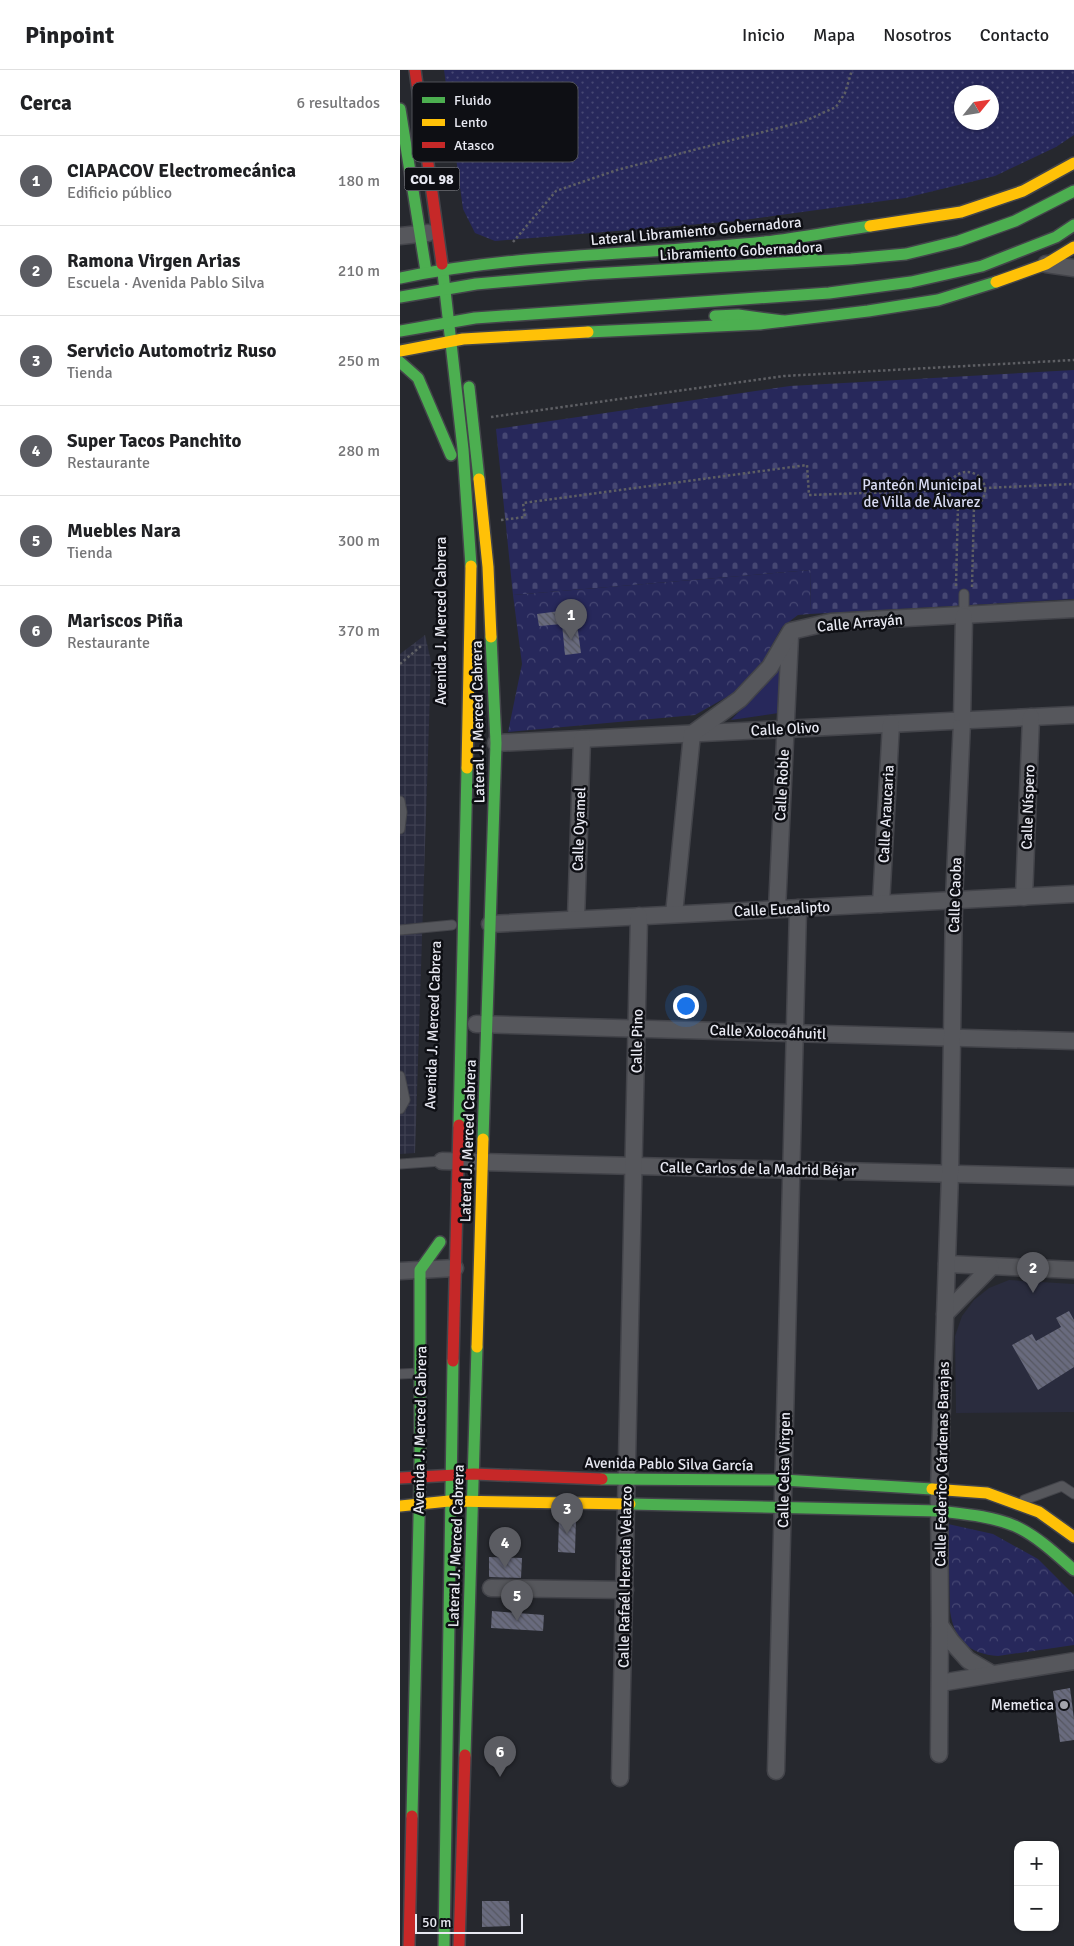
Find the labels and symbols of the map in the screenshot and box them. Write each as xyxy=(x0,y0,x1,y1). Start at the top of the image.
legend xyxy=(412,82,578,162)
north arrow xyxy=(954,85,999,130)
text: Fluido xyxy=(454,92,491,109)
text: Lento xyxy=(454,114,488,131)
text: Atasco xyxy=(454,137,494,154)
road number: COL 98 xyxy=(405,168,460,190)
street label: Lateral Libramiento Gobernadora xyxy=(590,213,802,249)
street label: Libramiento Gobernadora xyxy=(659,238,823,264)
park label: Panteón Municipal de Villa de Álvarez xyxy=(862,476,982,511)
street label: Avenida J. Merced Cabrera xyxy=(432,537,450,705)
pin: 1 xyxy=(555,599,587,640)
street label: Calle Arrayán xyxy=(816,610,904,636)
street label: Lateral J. Merced Cabrera xyxy=(468,640,488,804)
street label: Calle Olivo xyxy=(750,718,820,740)
street label: Calle Roble xyxy=(771,749,793,821)
street label: Calle Araucaria xyxy=(874,764,898,864)
street label: Calle Níspero xyxy=(1018,764,1038,850)
street label: Calle Oyamel xyxy=(569,787,589,871)
street label: Calle Caoba xyxy=(945,857,965,933)
street label: Calle Eucalipto xyxy=(733,897,831,921)
street label: Avenida J. Merced Cabrera xyxy=(421,940,445,1110)
your location xyxy=(673,993,699,1019)
street label: Calle Pino xyxy=(627,1008,647,1073)
street label: Calle Xolocoáhuitl xyxy=(709,1021,827,1043)
street label: Lateral J. Merced Cabrera xyxy=(456,1059,480,1223)
street label: Calle Carlos de la Madrid Béjar xyxy=(660,1158,857,1180)
pin: 2 xyxy=(1017,1252,1049,1293)
street label: Avenida J. Merced Cabrera xyxy=(410,1346,430,1514)
street label: Calle Federico Cárdenas Barajas xyxy=(931,1361,953,1567)
street label: Calle Celsa Virgen xyxy=(774,1412,794,1528)
street label: Avenida Pablo Silva García xyxy=(584,1454,754,1474)
street label: Lateral J. Merced Cabrera xyxy=(444,1464,468,1628)
street label: Calle Rafaél Heredia Velazco xyxy=(614,1486,636,1668)
pin: 3 xyxy=(551,1493,583,1534)
pin: 4 xyxy=(489,1527,521,1568)
pin: 5 xyxy=(501,1580,533,1621)
place label: Memetica xyxy=(991,1696,1054,1714)
marker: Memetica xyxy=(1058,1699,1070,1711)
pin: 6 xyxy=(484,1736,516,1777)
scale bar xyxy=(415,1911,522,1934)

